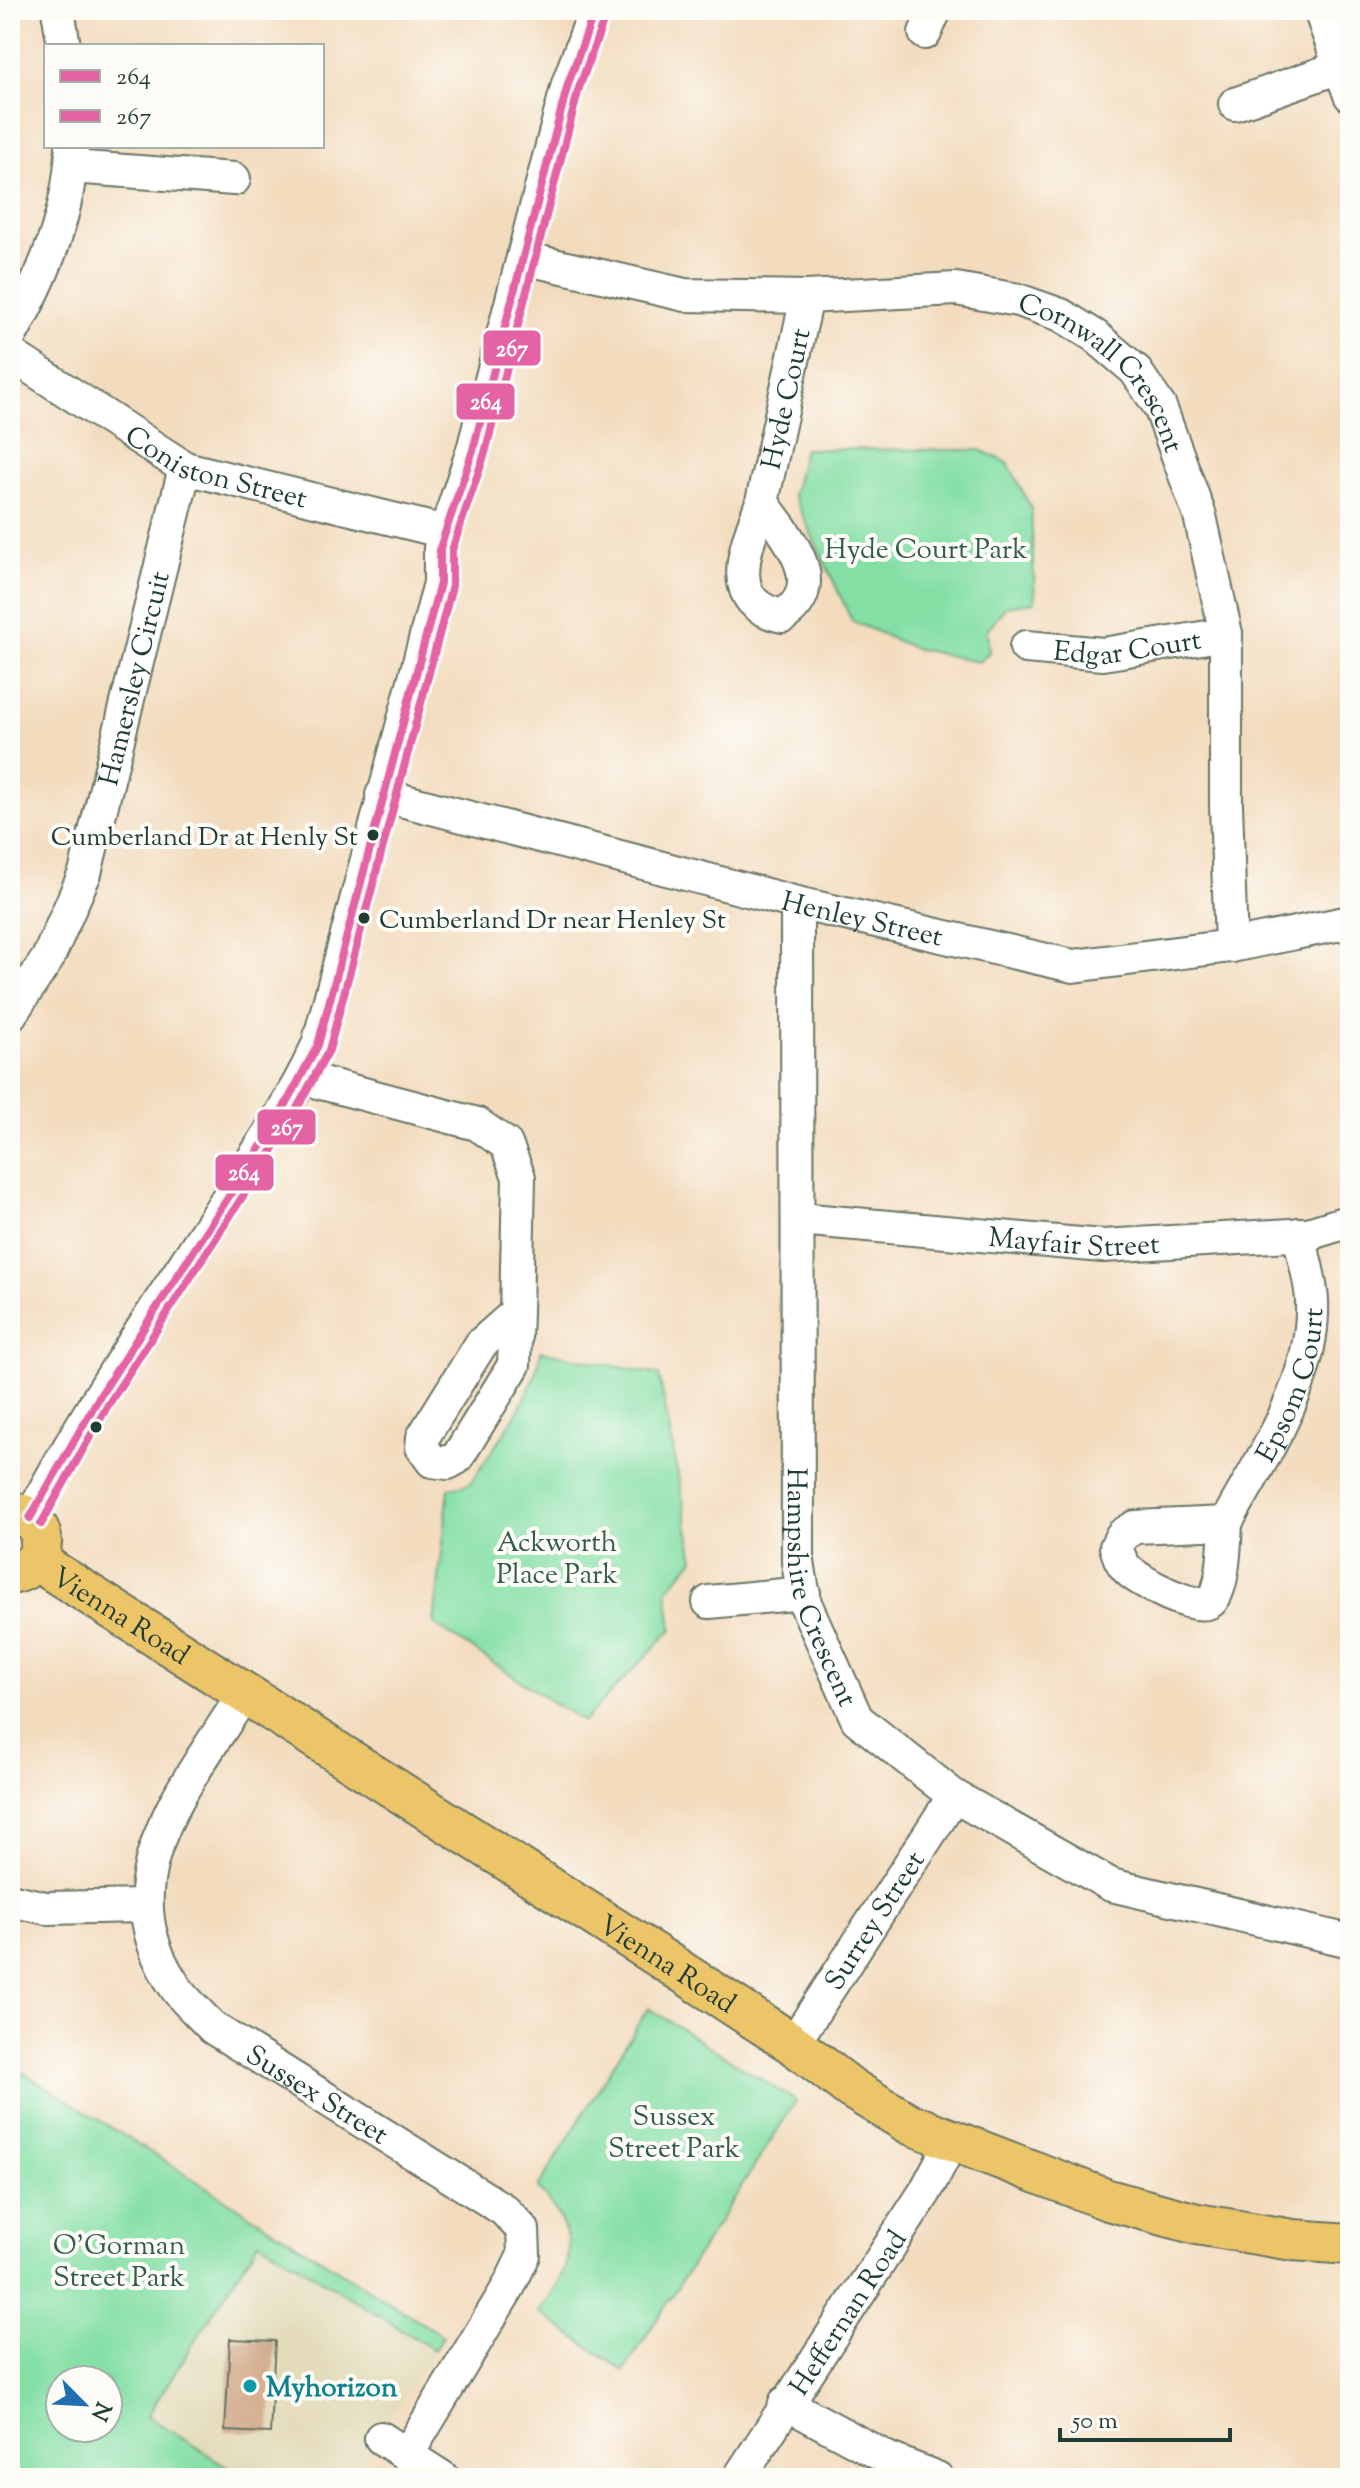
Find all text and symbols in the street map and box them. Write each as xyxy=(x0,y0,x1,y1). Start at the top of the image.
legend xyxy=(44,44,324,148)
text: 264 xyxy=(116,61,151,95)
text: 267 xyxy=(116,101,151,135)
street label: Cornwall Crescent xyxy=(1012,285,1192,459)
street label: Hyde Court xyxy=(753,324,823,473)
line badge: 267 xyxy=(482,329,542,367)
text: 267 xyxy=(496,335,529,367)
line badge: 264 xyxy=(455,382,516,421)
text: 264 xyxy=(470,388,502,420)
street label: Coniston Street xyxy=(116,417,311,520)
park label: Hyde Court Park xyxy=(825,531,1027,571)
street label: Hamersley Circuit xyxy=(90,567,182,790)
street label: Edgar Court xyxy=(1052,621,1205,677)
place label: Cumberland Dr at Henly St xyxy=(51,820,358,857)
marker: Cumberland Dr at Henly St xyxy=(365,827,381,843)
street label: Henley Street xyxy=(777,883,947,959)
place label: Cumberland Dr near Henley St xyxy=(379,903,726,940)
marker: Cumberland Dr near Henley St xyxy=(356,910,372,926)
line badge: 267 xyxy=(256,1108,317,1146)
text: 267 xyxy=(271,1114,304,1146)
line badge: 264 xyxy=(214,1153,275,1192)
text: 264 xyxy=(228,1159,260,1191)
street label: Mayfair Street xyxy=(986,1219,1161,1269)
street label: Epsom Court xyxy=(1247,1307,1335,1470)
unlabelled marker xyxy=(88,1419,104,1435)
street label: Hampshire Crescent xyxy=(775,1468,866,1714)
park label: Ackworth Place Park xyxy=(496,1524,618,1596)
street label: Vienna Road xyxy=(43,1558,197,1676)
street label: Surrey Street xyxy=(816,1844,936,1999)
street label: Vienna Road xyxy=(589,1906,743,2025)
street label: Sussex Street xyxy=(237,2036,396,2156)
park label: Sussex Street Park xyxy=(608,2098,740,2170)
street label: Heffernan Road xyxy=(781,2223,918,2404)
park label: O'Gorman Street Park xyxy=(53,2227,185,2299)
north arrow xyxy=(44,2364,124,2444)
place label: Myhorizon xyxy=(266,2369,398,2409)
marker: Myhorizon xyxy=(241,2377,259,2395)
scale bar xyxy=(1060,2392,1230,2442)
text: N xyxy=(81,2396,118,2426)
text: 50 m xyxy=(1070,2405,1118,2439)

